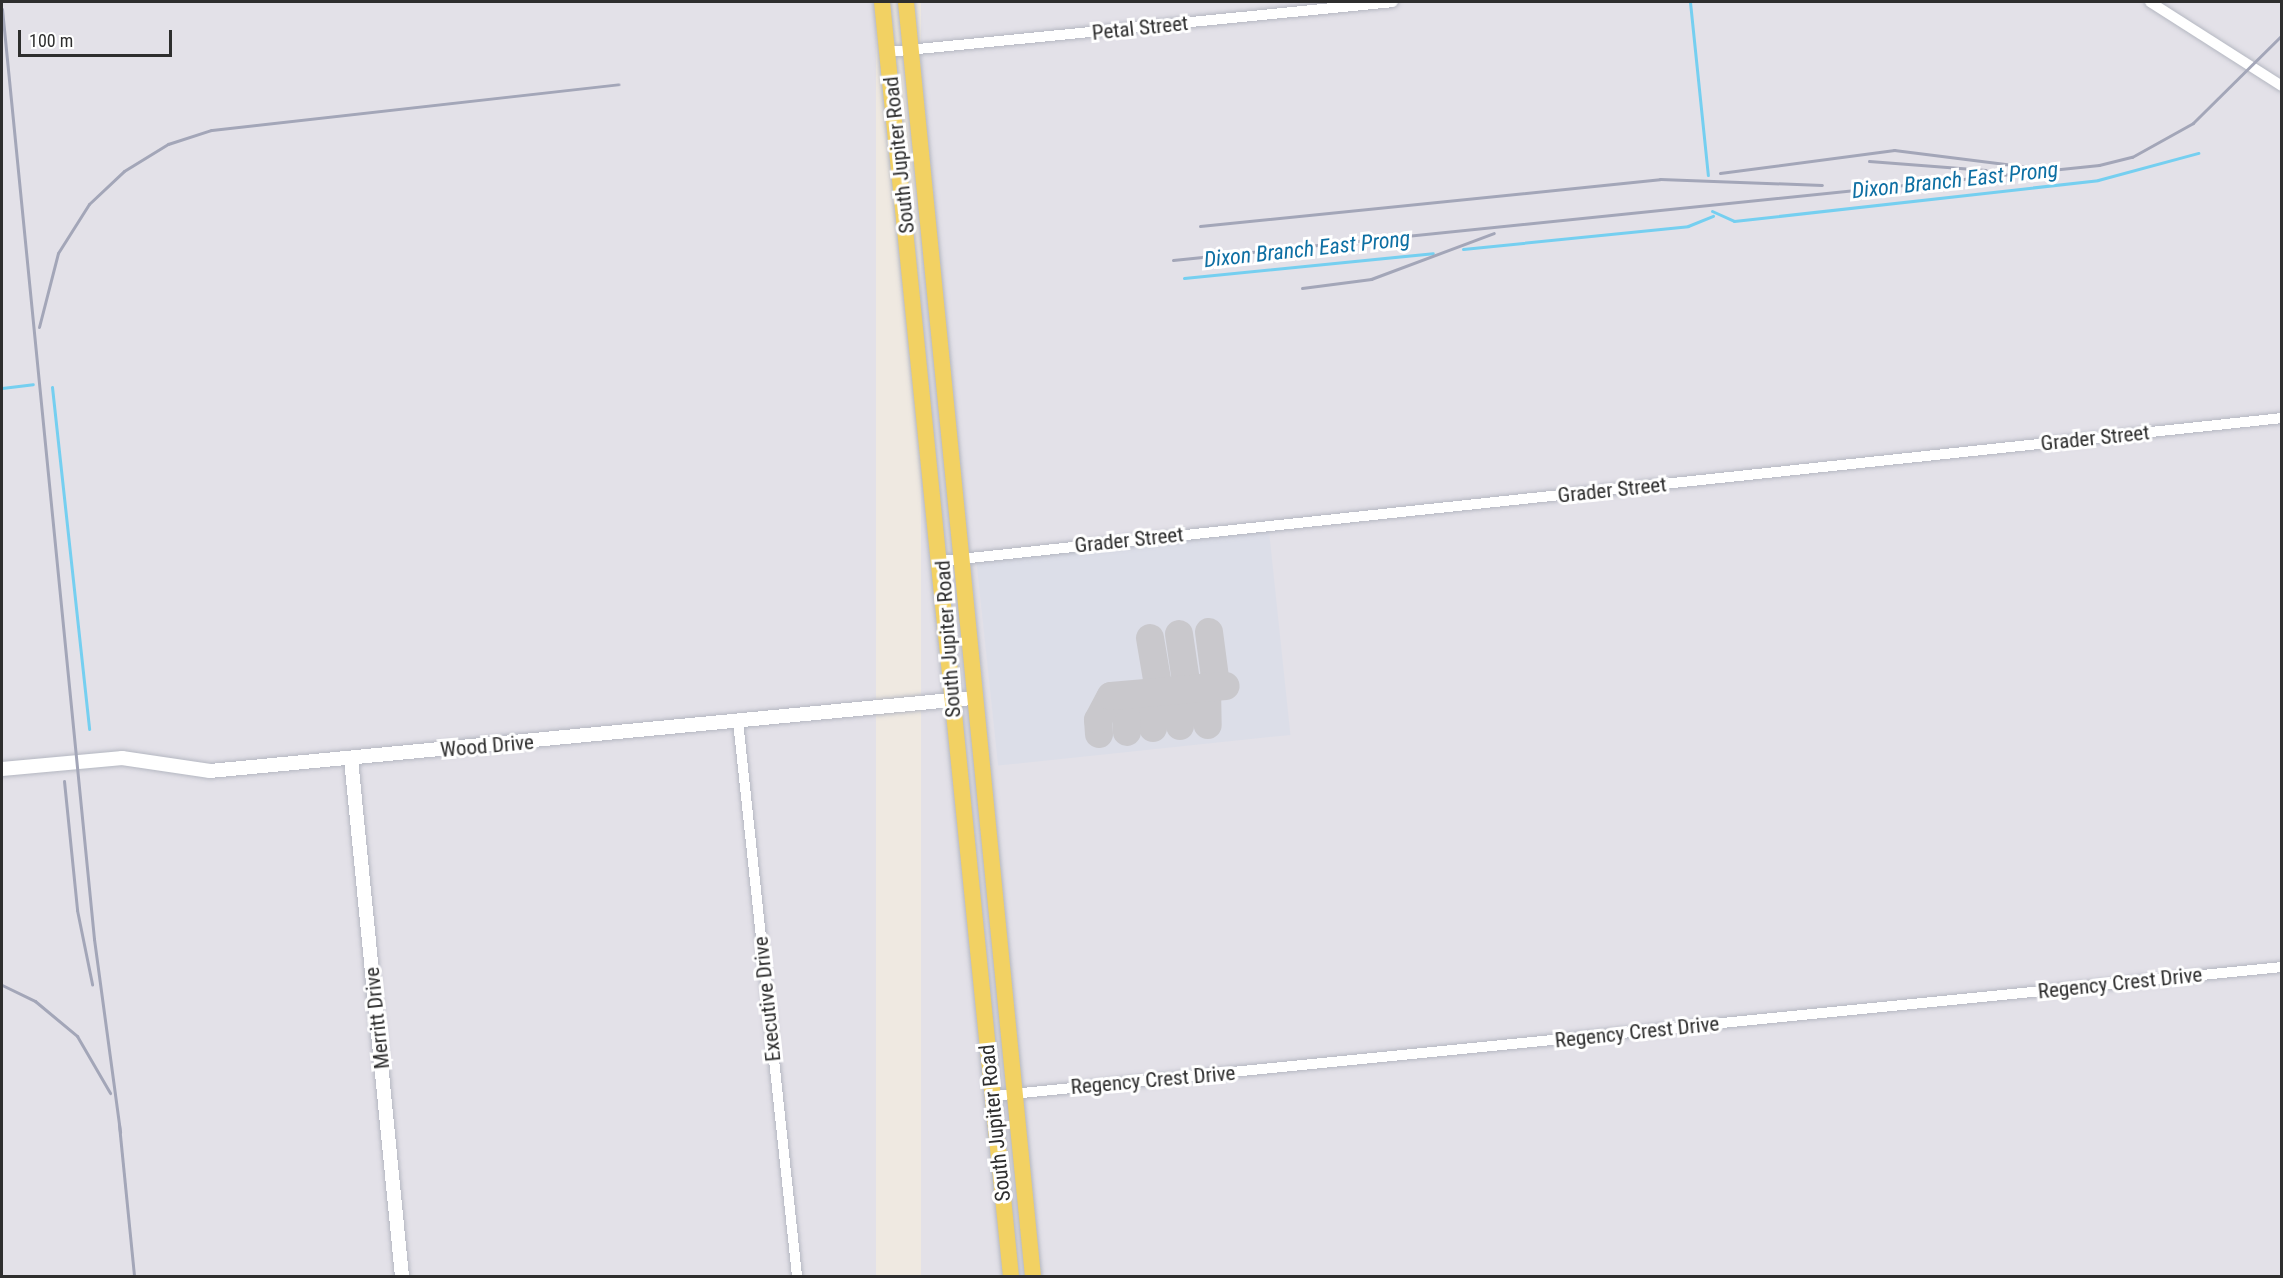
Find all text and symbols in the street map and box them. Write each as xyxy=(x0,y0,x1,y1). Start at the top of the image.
street label: Petal Street xyxy=(1091,10,1189,46)
scale bar xyxy=(21,18,176,56)
text: 100 m xyxy=(29,30,73,51)
street label: South Jupiter Road xyxy=(878,75,920,235)
water label: Dixon Branch East Prong xyxy=(1851,156,2059,204)
water label: Dixon Branch East Prong xyxy=(1203,225,1411,273)
street label: Grader Street xyxy=(2039,420,2151,456)
street label: Grader Street xyxy=(1556,472,1668,508)
street label: Grader Street xyxy=(1073,522,1185,558)
street label: South Jupiter Road xyxy=(930,559,966,719)
street label: Wood Drive xyxy=(439,729,535,763)
street label: Executive Drive xyxy=(748,935,786,1063)
street label: Regency Crest Drive xyxy=(2037,962,2203,1004)
street label: Merritt Drive xyxy=(359,966,395,1070)
street label: Regency Crest Drive xyxy=(1554,1011,1720,1053)
street label: South Jupiter Road xyxy=(974,1043,1016,1203)
street label: Regency Crest Drive xyxy=(1070,1060,1236,1100)

